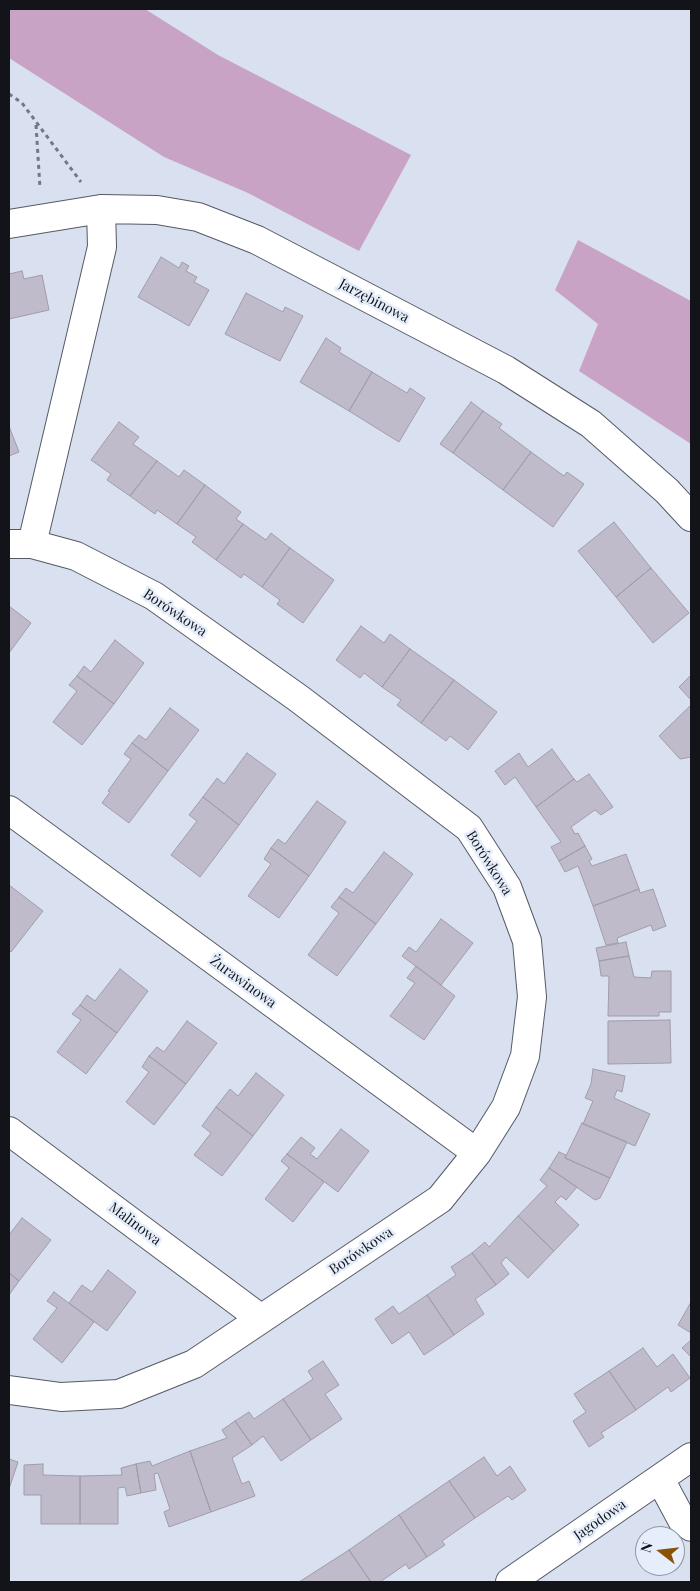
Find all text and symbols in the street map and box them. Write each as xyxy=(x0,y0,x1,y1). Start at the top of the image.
street label: Jarzębinowa xyxy=(336,276,412,326)
street label: Borówkowa xyxy=(140,586,210,640)
street label: Borówkowa xyxy=(463,828,515,898)
street label: Żurawinowa xyxy=(207,952,279,1012)
street label: Malinowa xyxy=(106,1199,164,1249)
street label: Borówkowa xyxy=(326,1224,396,1278)
street label: Jagodowa xyxy=(571,1496,629,1544)
north arrow xyxy=(635,1526,685,1576)
text: N xyxy=(636,1540,657,1554)

